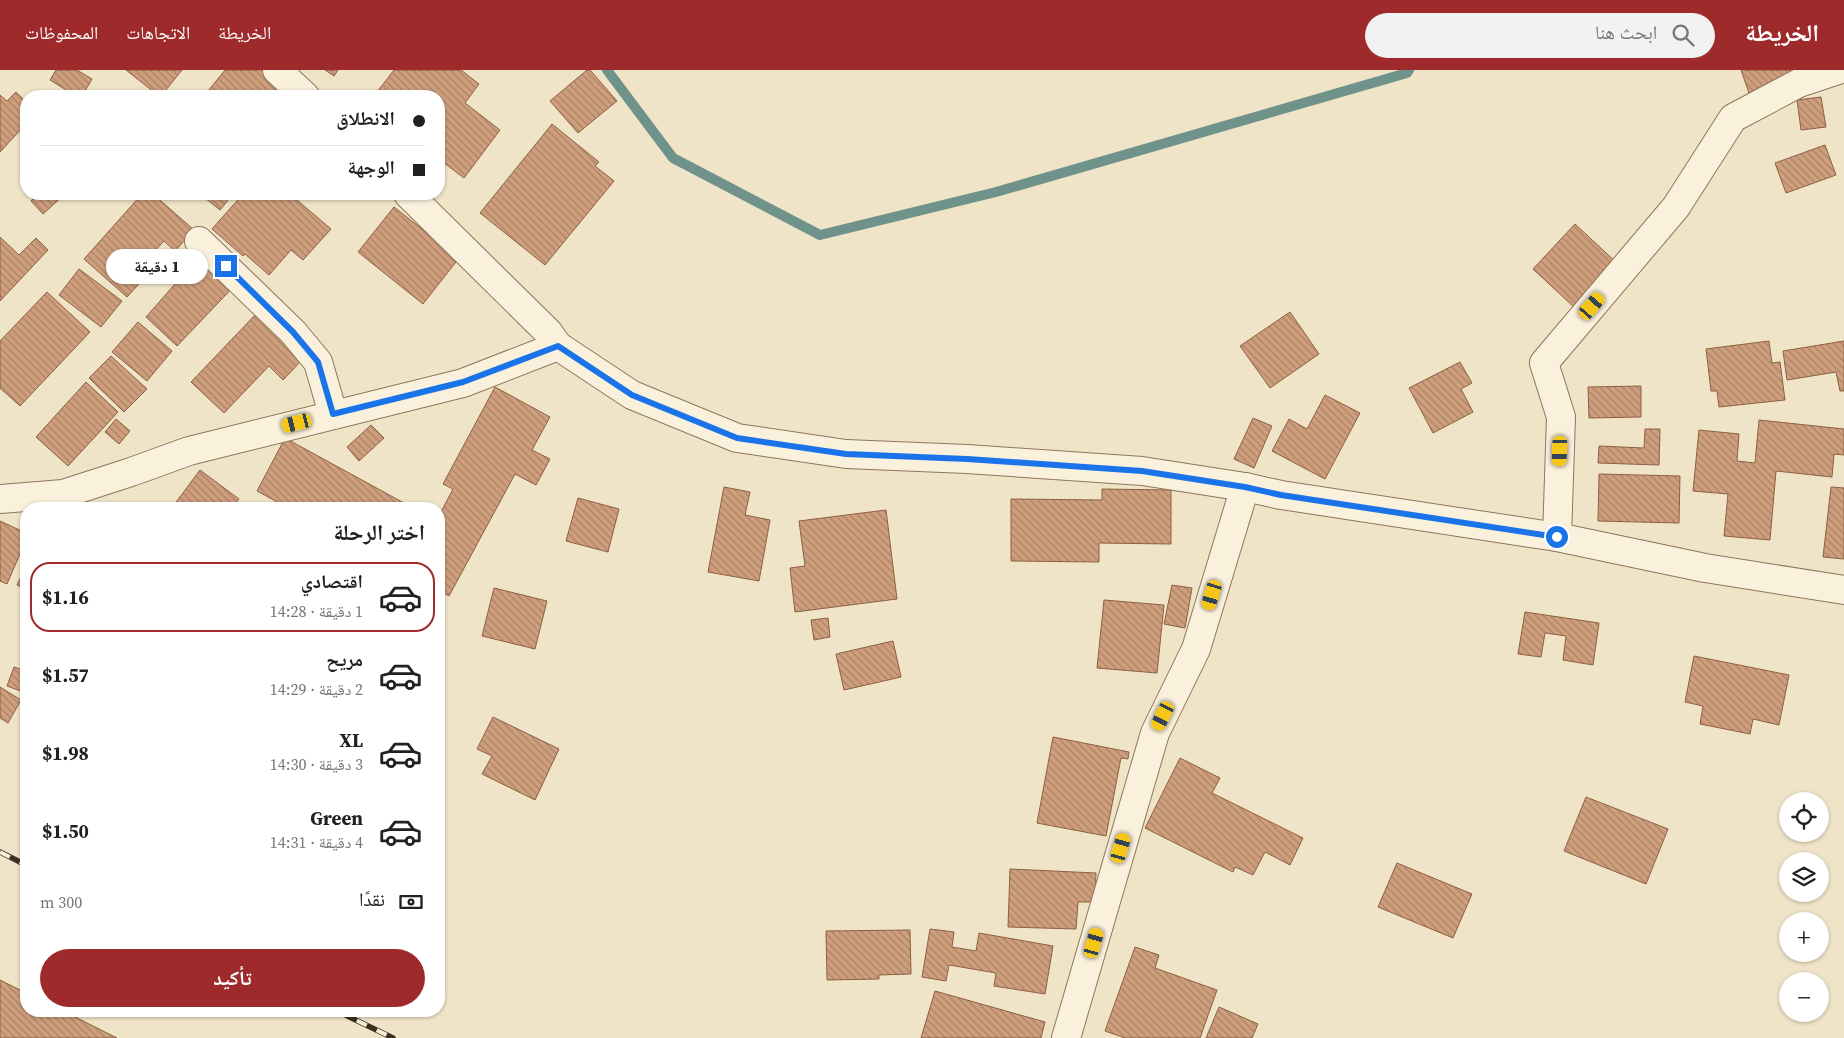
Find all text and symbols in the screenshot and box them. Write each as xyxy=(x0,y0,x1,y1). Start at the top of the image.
search box xyxy=(1365,13,1715,58)
text: الخريطة xyxy=(1745,16,1819,49)
text: ابحث هنا xyxy=(1595,19,1657,45)
text: المحفوظات xyxy=(25,20,98,45)
text: الاتجاهات xyxy=(126,20,190,45)
text: الخريطة xyxy=(218,20,271,45)
icon: search xyxy=(1669,21,1697,49)
text: الانطلاق xyxy=(336,105,395,131)
text: الوجهة xyxy=(347,154,395,180)
callout: 1 دقيقة xyxy=(106,248,208,284)
text: 1 دقيقة xyxy=(134,255,180,277)
route end xyxy=(215,255,237,277)
car xyxy=(1576,290,1607,322)
car xyxy=(280,412,313,434)
car xyxy=(1551,436,1568,466)
text: اختر الرحلة xyxy=(334,517,425,547)
route start xyxy=(1546,526,1568,548)
text: اقتصادي xyxy=(301,568,363,594)
icon: car xyxy=(378,575,423,620)
car xyxy=(1200,578,1223,612)
text: $1.16 xyxy=(42,584,89,610)
text: 1 دقيقة · 14:28 xyxy=(270,600,363,622)
text: مريح xyxy=(326,646,363,672)
icon: car xyxy=(378,653,423,698)
text: $1.57 xyxy=(42,662,89,688)
text: 2 دقيقة · 14:29 xyxy=(270,678,363,700)
car xyxy=(1149,699,1176,733)
text: XL xyxy=(340,727,363,753)
icon: car xyxy=(378,731,423,776)
text: $1.98 xyxy=(42,740,89,766)
text: 3 دقيقة · 14:30 xyxy=(270,753,363,775)
map controls xyxy=(1779,792,1829,1022)
button: locate xyxy=(1779,792,1829,842)
text: Green xyxy=(310,805,363,831)
icon: car xyxy=(378,809,423,854)
text: $1.50 xyxy=(42,818,89,844)
text: 4 دقيقة · 14:31 xyxy=(270,831,363,853)
car xyxy=(1109,832,1132,864)
button: layers xyxy=(1779,852,1829,902)
text: نقدًا xyxy=(359,886,385,912)
icon: cash xyxy=(397,888,425,916)
text: 300 m xyxy=(40,891,82,913)
button: + xyxy=(1779,912,1829,962)
car xyxy=(1082,927,1105,959)
button: تأكيد xyxy=(40,949,425,1007)
button: − xyxy=(1779,972,1829,1022)

